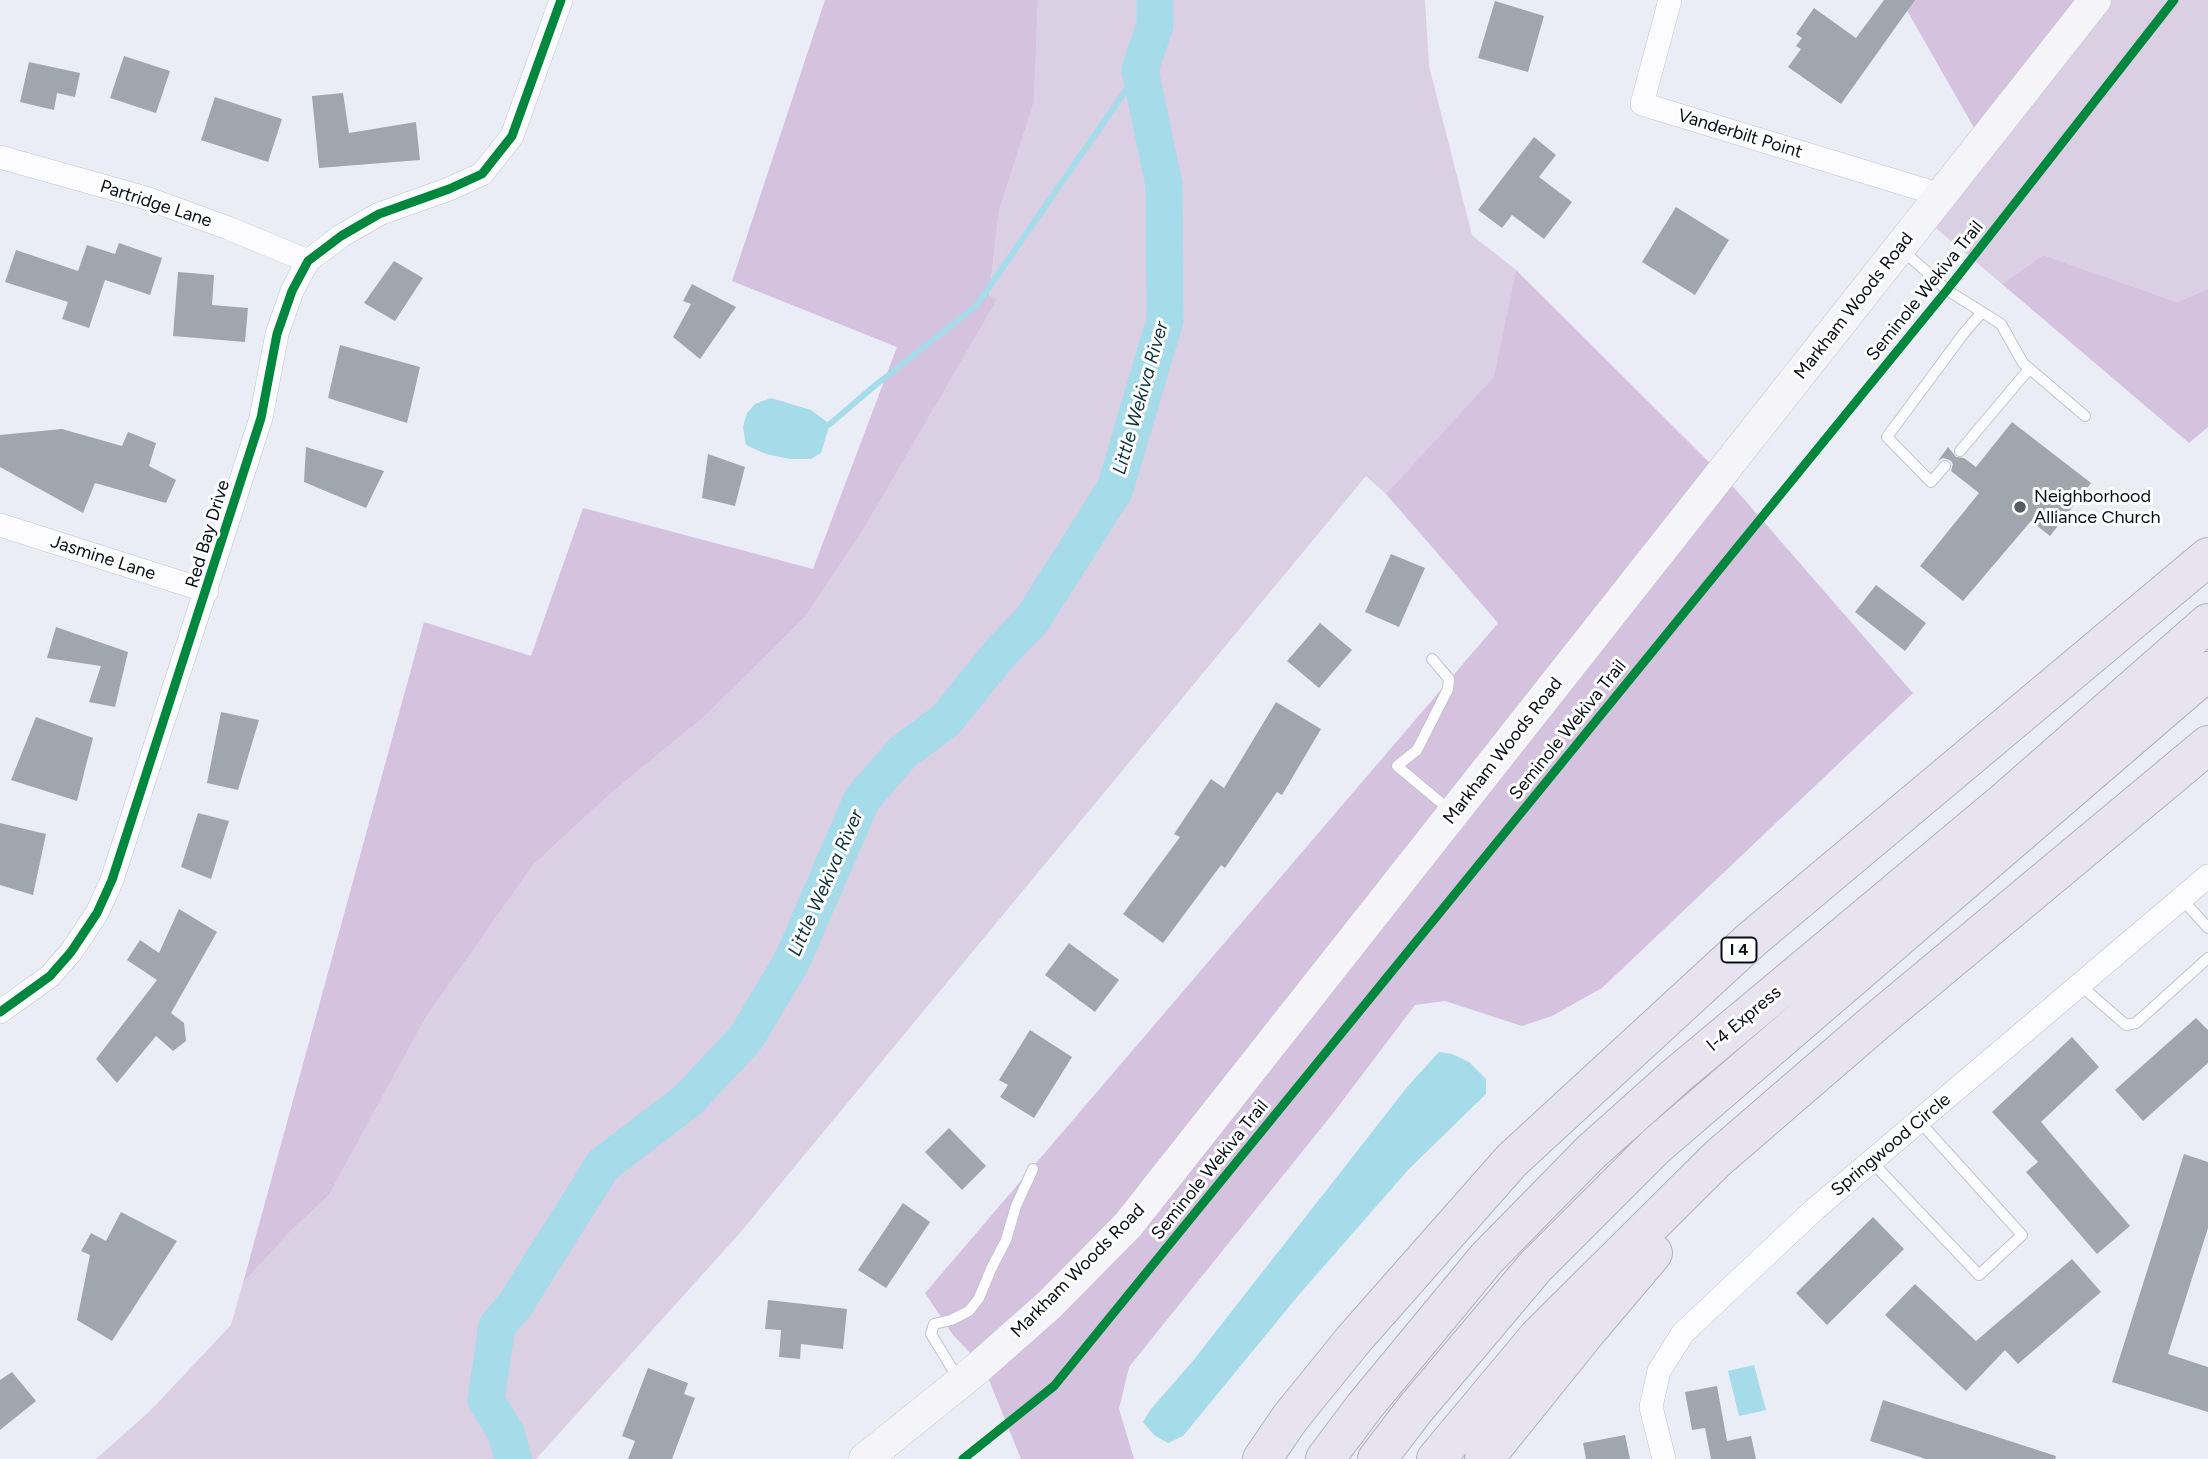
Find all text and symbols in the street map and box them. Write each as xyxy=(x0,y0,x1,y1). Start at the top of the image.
street label: Vanderbilt Point xyxy=(1675,105,1805,163)
street label: Partridge Lane xyxy=(97,176,215,232)
street label: Seminole Wekiva Trail xyxy=(1862,217,1988,365)
street label: Markham Woods Road xyxy=(1790,228,1918,384)
water label: Little Wekiva River xyxy=(1108,319,1174,477)
street label: Red Bay Drive xyxy=(181,477,235,591)
place label: Neighborhood Alliance Church xyxy=(2034,486,2160,528)
marker: Neighborhood Alliance Church xyxy=(2012,499,2028,515)
street label: Jasmine Lane xyxy=(48,531,158,585)
street label: Seminole Wekiva Trail xyxy=(1505,656,1631,804)
street label: Markham Woods Road xyxy=(1439,673,1567,829)
water label: Little Wekiva River xyxy=(783,806,869,960)
road number: I 4 xyxy=(1722,938,1756,962)
street label: I-4 Express xyxy=(1702,982,1786,1056)
street label: Springwood Circle xyxy=(1827,1089,1955,1201)
street label: Seminole Wekiva Trail xyxy=(1147,1096,1273,1244)
street label: Markham Woods Road xyxy=(1007,1200,1149,1342)

